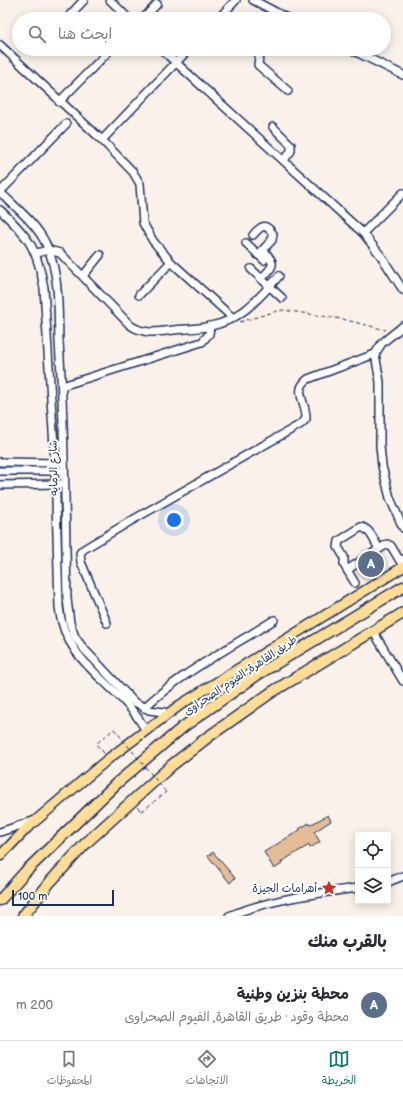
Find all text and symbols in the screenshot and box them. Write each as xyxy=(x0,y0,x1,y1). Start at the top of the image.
search box xyxy=(12,12,391,56)
icon: search xyxy=(26,23,48,45)
text: ابحث هنا xyxy=(58,25,112,44)
street label: شارع الرمايه xyxy=(47,440,62,496)
your location xyxy=(164,510,184,530)
pin: A xyxy=(358,549,384,579)
street label: طريق القاهرة, الفيوم الصحراوى xyxy=(181,633,300,720)
map controls xyxy=(355,832,391,904)
button: locate xyxy=(355,832,391,868)
button: layers xyxy=(355,868,391,904)
place icon: أهرامات الجيزة xyxy=(320,879,338,897)
place label: أهرامات الجيزة xyxy=(252,882,317,895)
scale bar xyxy=(12,888,114,907)
text: 100 m xyxy=(18,890,47,903)
text: بالقرب منك xyxy=(308,932,387,952)
text: محطة بنزين وطنية xyxy=(237,985,349,1004)
text: 200 m xyxy=(16,997,53,1013)
text: A xyxy=(370,997,378,1013)
text: محطة وقود · طريق القاهرة, الفيوم الصحراوى xyxy=(124,1009,349,1025)
tab: المحفوظات xyxy=(47,1048,92,1090)
tab: الاتجاهات xyxy=(186,1048,228,1090)
tab: الخريطة xyxy=(322,1048,356,1090)

